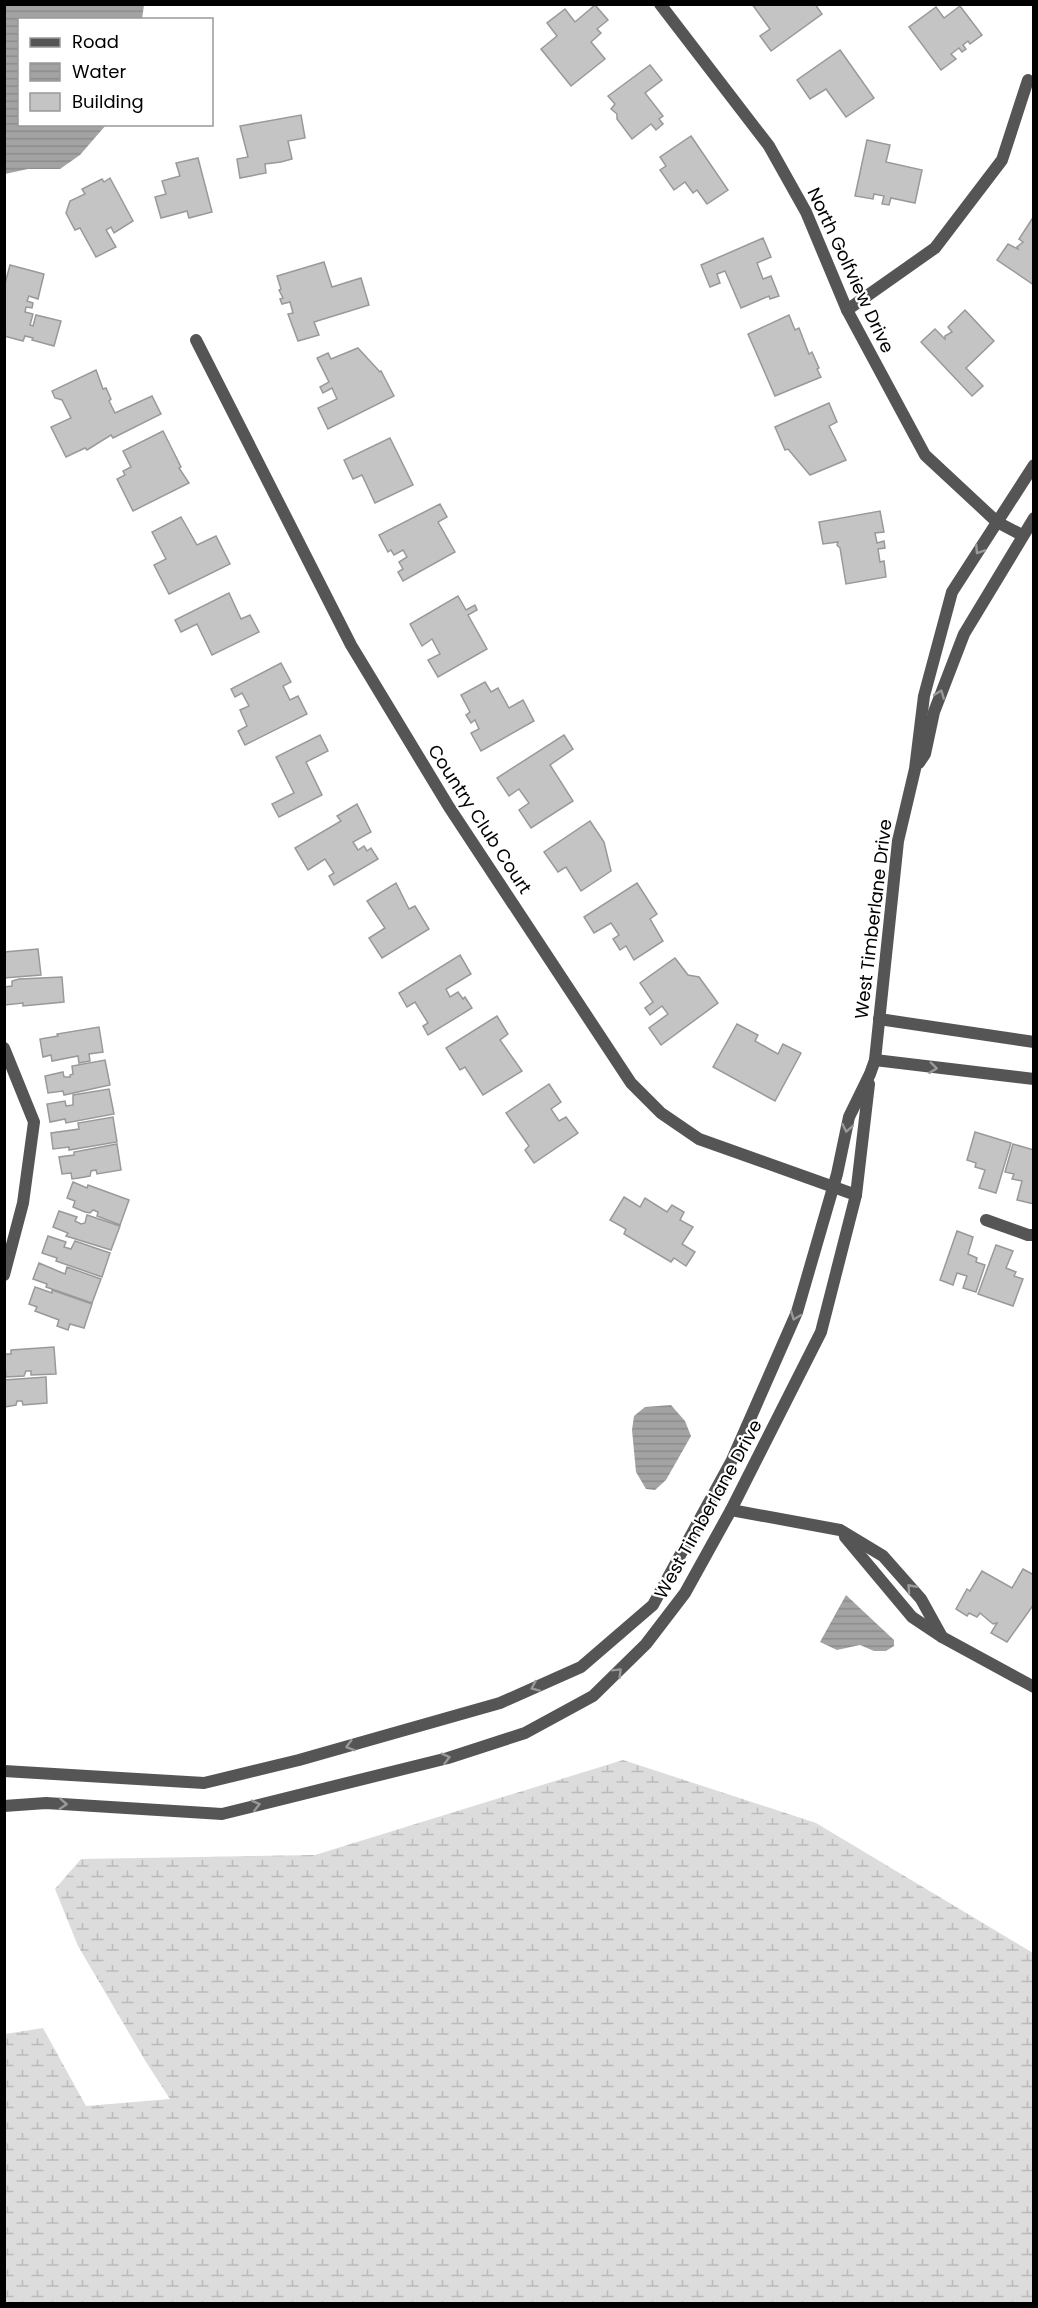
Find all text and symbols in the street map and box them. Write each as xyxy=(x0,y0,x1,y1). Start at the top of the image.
legend xyxy=(18,18,213,126)
text: Road xyxy=(72,29,119,54)
text: Water xyxy=(72,59,126,84)
text: Building xyxy=(72,89,144,114)
street label: North Golfview Drive xyxy=(802,183,900,357)
one-way arrow xyxy=(975,543,986,554)
one-way arrow xyxy=(933,690,946,700)
street label: Country Club Court xyxy=(422,739,538,899)
street label: West Timberlane Drive xyxy=(848,818,898,1020)
one-way arrow xyxy=(928,1061,937,1073)
one-way arrow xyxy=(841,1122,854,1132)
one-way arrow xyxy=(790,1310,803,1320)
street label: West Timberlane Drive xyxy=(648,1415,768,1603)
one-way arrow xyxy=(907,1584,918,1595)
one-way arrow xyxy=(611,1668,621,1679)
one-way arrow xyxy=(531,1680,542,1692)
one-way arrow xyxy=(345,1739,356,1751)
one-way arrow xyxy=(440,1753,451,1765)
one-way arrow xyxy=(58,1797,67,1810)
one-way arrow xyxy=(251,1800,261,1813)

